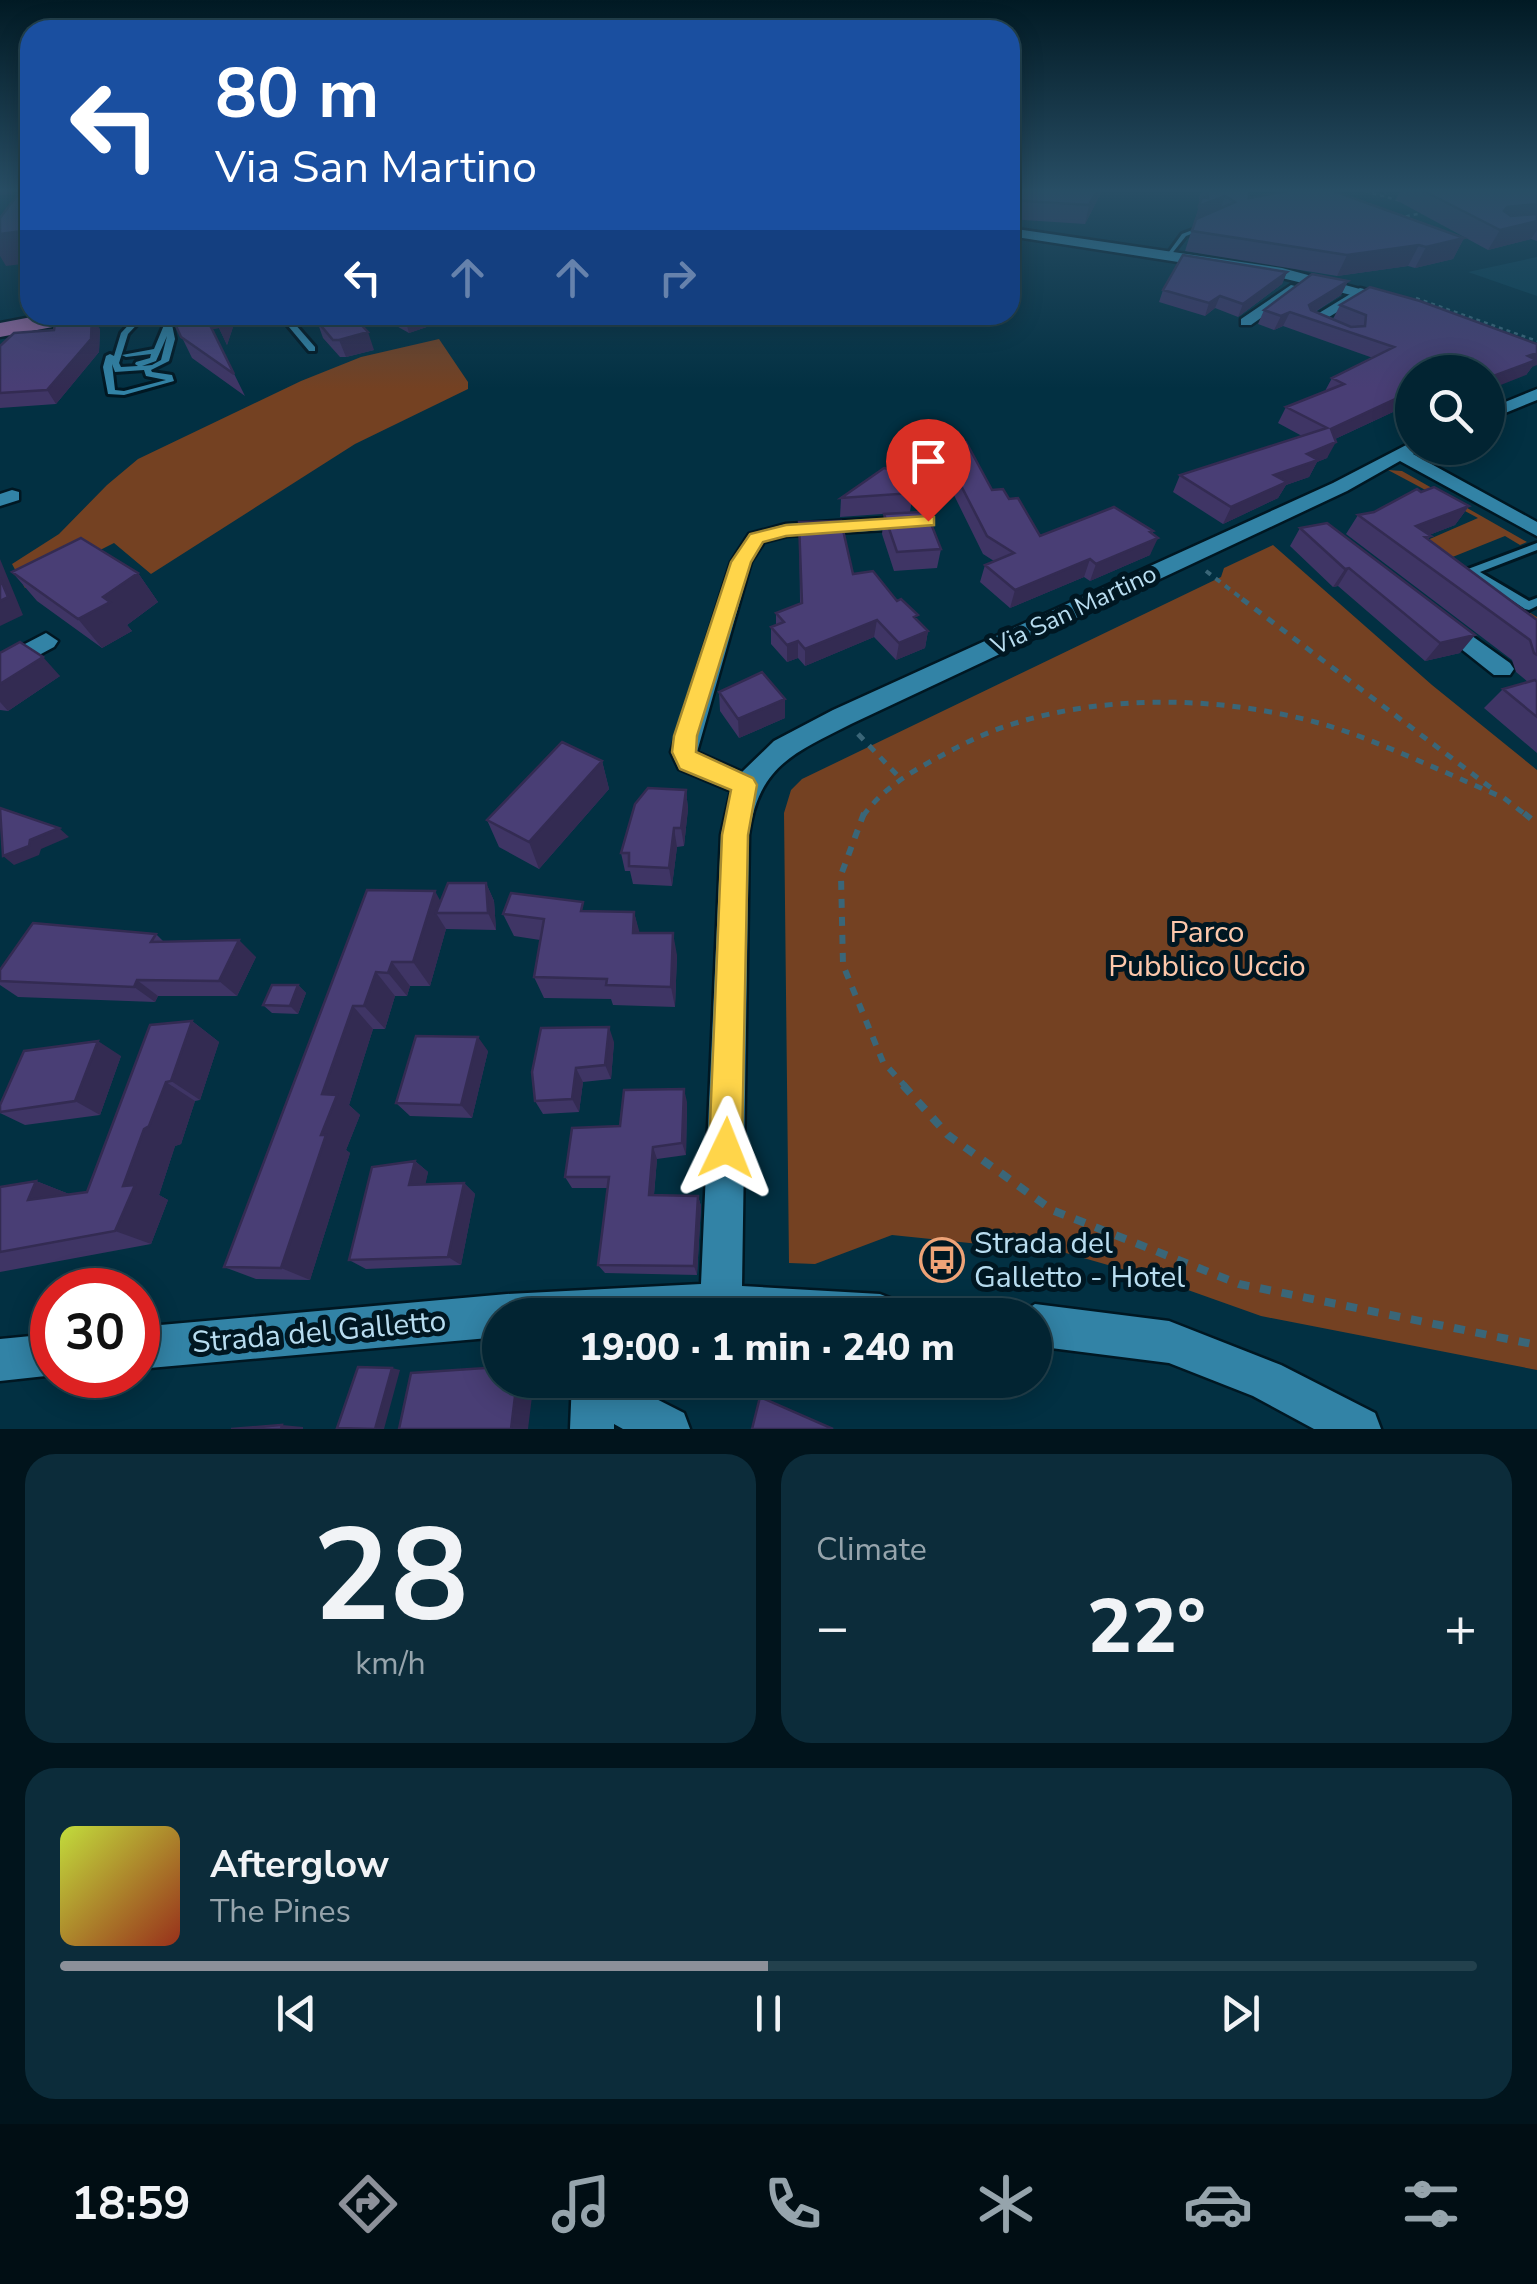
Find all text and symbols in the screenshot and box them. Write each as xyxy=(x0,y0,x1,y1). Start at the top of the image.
text: 80 m xyxy=(215,46,379,142)
icon: left xyxy=(50,60,180,190)
text: Via San Martino xyxy=(215,137,537,198)
icon: left xyxy=(335,250,390,305)
icon: ahead xyxy=(440,250,495,305)
icon: ahead xyxy=(545,250,600,305)
icon: right xyxy=(650,250,705,305)
map controls xyxy=(1395,355,1505,465)
button: search xyxy=(1395,355,1505,465)
pin xyxy=(886,419,971,522)
icon: arrive xyxy=(901,434,956,489)
street label: Via San Martino xyxy=(985,557,1162,664)
park label: Parco Pubblico Uccio xyxy=(1108,912,1306,987)
position arrow xyxy=(674,1096,778,1200)
place label: Strada del Galletto - Hotel xyxy=(974,1223,1185,1298)
bus stop icon: Strada del Galletto - Hotel xyxy=(919,1237,965,1283)
speed limit sign: 30 xyxy=(30,1268,160,1398)
street label: Strada del Galletto xyxy=(190,1300,448,1364)
text: 19:00 · 1 min · 240 m xyxy=(579,1322,955,1373)
text: 28 xyxy=(312,1488,469,1665)
text: Climate xyxy=(816,1528,927,1571)
text: 22° xyxy=(1087,1576,1206,1678)
text: − xyxy=(816,1590,849,1665)
text: + xyxy=(1444,1590,1477,1665)
text: km/h xyxy=(355,1642,426,1685)
text: Afterglow xyxy=(210,1839,389,1890)
text: The Pines xyxy=(210,1890,351,1933)
icon: previous xyxy=(269,1986,324,2041)
icon: pause xyxy=(741,1986,796,2041)
icon: next xyxy=(1213,1986,1268,2041)
icon: directions xyxy=(333,2169,403,2239)
icon: music xyxy=(546,2169,616,2239)
icon: phone xyxy=(758,2169,828,2239)
icon: climate xyxy=(971,2169,1041,2239)
icon: car xyxy=(1183,2169,1253,2239)
icon: filters xyxy=(1396,2169,1466,2239)
text: 18:59 xyxy=(71,2174,190,2235)

